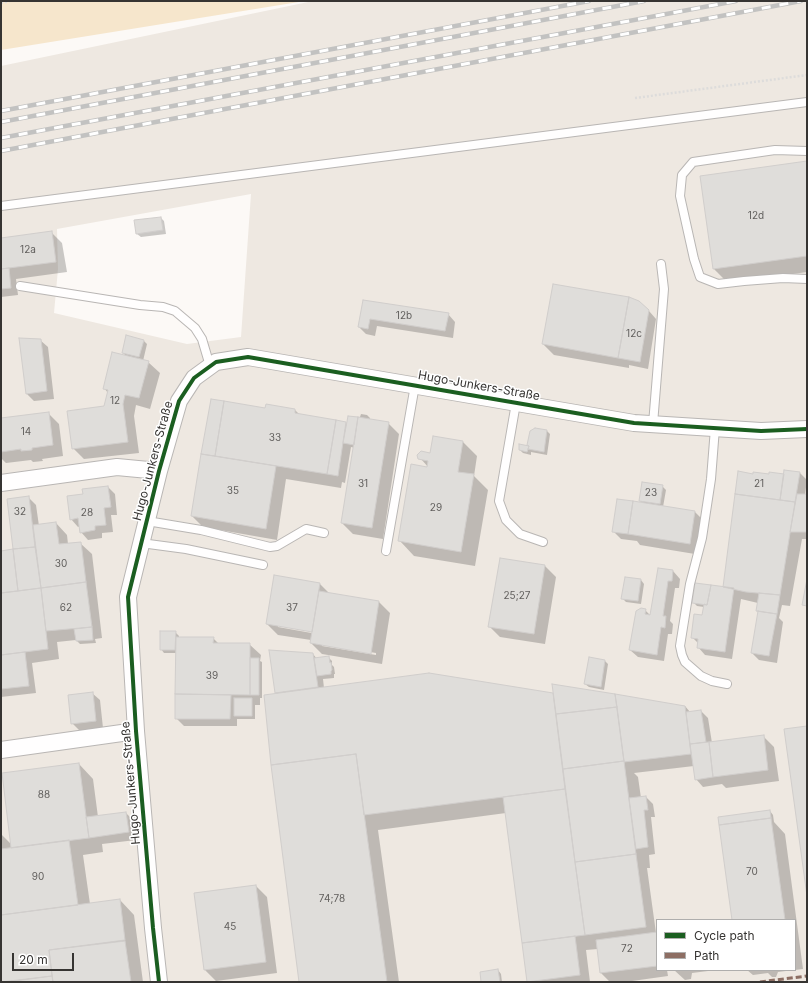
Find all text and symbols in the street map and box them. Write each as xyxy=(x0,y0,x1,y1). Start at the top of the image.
house number: 12d xyxy=(748,210,764,222)
house number: 12a xyxy=(20,244,36,256)
house number: 12b xyxy=(396,310,412,322)
house number: 12c xyxy=(626,328,642,340)
street label: Hugo-Junkers-Straße xyxy=(417,368,541,404)
house number: 12 xyxy=(110,395,120,407)
street label: Hugo-Junkers-Straße xyxy=(130,399,176,523)
house number: 14 xyxy=(21,426,31,438)
house number: 33 xyxy=(269,432,281,444)
house number: 31 xyxy=(358,478,368,490)
house number: 21 xyxy=(754,478,764,490)
house number: 35 xyxy=(227,485,239,497)
house number: 23 xyxy=(645,487,657,499)
house number: 29 xyxy=(430,502,442,514)
house number: 32 xyxy=(14,506,26,518)
house number: 28 xyxy=(81,507,93,519)
house number: 30 xyxy=(55,558,67,570)
house number: 25;27 xyxy=(504,590,530,602)
house number: 62 xyxy=(60,602,72,614)
house number: 37 xyxy=(286,602,298,614)
house number: 39 xyxy=(206,670,218,682)
street label: Hugo-Junkers-Straße xyxy=(118,721,144,845)
house number: 88 xyxy=(38,789,50,801)
house number: 70 xyxy=(746,866,758,878)
house number: 90 xyxy=(32,871,44,883)
house number: 74;78 xyxy=(319,893,345,905)
legend xyxy=(656,919,796,971)
house number: 45 xyxy=(224,921,236,933)
text: Cycle path xyxy=(694,928,755,943)
house number: 72 xyxy=(621,943,633,955)
scale bar xyxy=(14,945,76,971)
text: Path xyxy=(694,948,719,963)
text: 20 m xyxy=(19,952,48,967)

